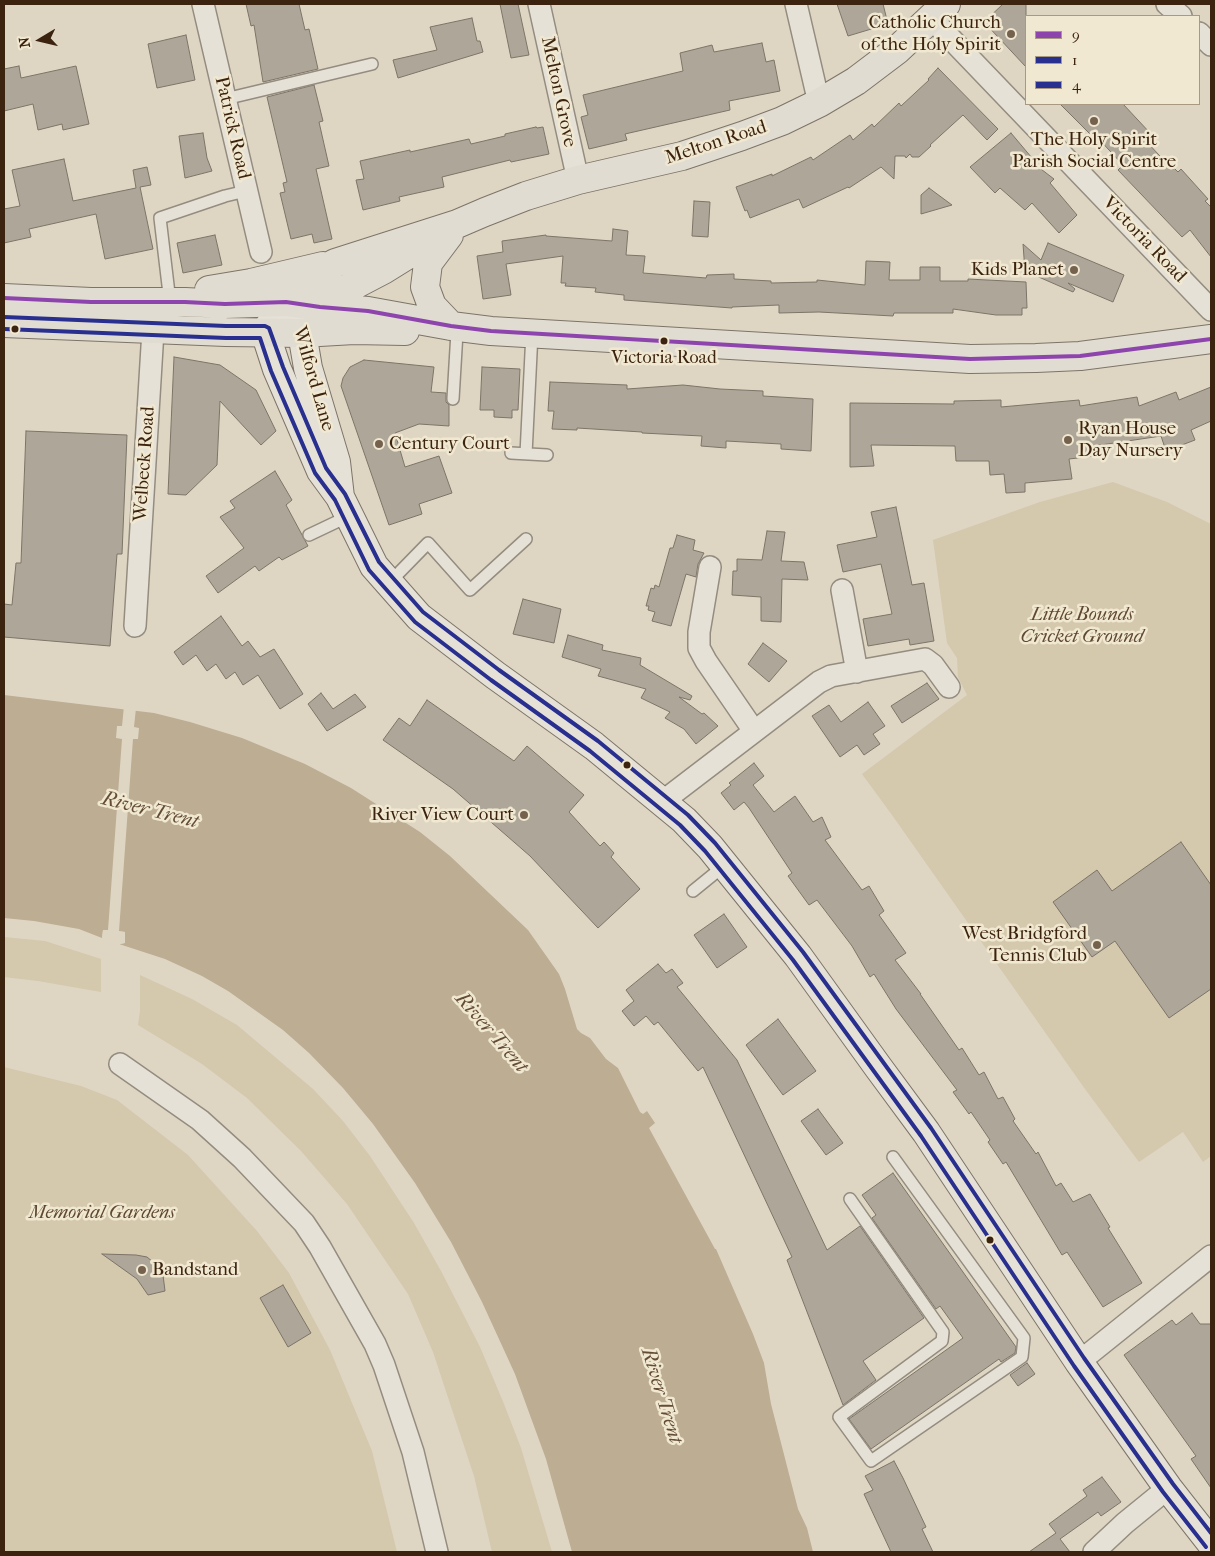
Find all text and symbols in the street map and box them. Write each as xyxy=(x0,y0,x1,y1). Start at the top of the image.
place label: Catholic Church of the Holy Spirit xyxy=(861,12,1001,56)
north arrow xyxy=(15,15,65,65)
legend xyxy=(1025,15,1200,105)
text: 9 xyxy=(1072,26,1080,44)
marker: Catholic Church of the Holy Spirit xyxy=(1005,28,1017,40)
street label: Melton Grove xyxy=(535,35,581,149)
text: N xyxy=(15,36,34,49)
text: 1 xyxy=(1072,51,1077,69)
street label: Patrick Road xyxy=(209,74,255,182)
text: 4 xyxy=(1072,76,1081,94)
marker: The Holy Spirit Parish Social Centre xyxy=(1088,115,1100,127)
street label: Melton Road xyxy=(662,116,770,170)
place label: The Holy Spirit Parish Social Centre xyxy=(1012,129,1176,173)
street label: Victoria Road xyxy=(1097,192,1191,288)
place label: Kids Planet xyxy=(971,259,1064,281)
marker: Kids Planet xyxy=(1068,264,1080,276)
unlabelled marker xyxy=(10,324,20,334)
street label: Wilford Lane xyxy=(287,324,339,434)
marker: Victoria Road xyxy=(659,336,669,346)
place label: Victoria Road xyxy=(611,348,717,370)
street label: Welbeck Road xyxy=(130,406,160,522)
place label: Ryan House Day Nursery xyxy=(1078,418,1183,462)
place label: Century Court xyxy=(389,433,510,455)
marker: Ryan House Day Nursery xyxy=(1062,434,1074,446)
marker: Century Court xyxy=(373,438,385,450)
park label: Little Bounds Cricket Ground xyxy=(1021,604,1143,648)
unlabelled marker xyxy=(622,760,632,770)
water label: River Trent xyxy=(99,787,201,835)
place label: River View Court xyxy=(371,804,514,826)
marker: River View Court xyxy=(518,809,530,821)
place label: West Bridgford Tennis Club xyxy=(962,923,1087,967)
marker: West Bridgford Tennis Club xyxy=(1091,939,1103,951)
water label: River Trent xyxy=(450,988,532,1078)
park label: Memorial Gardens xyxy=(29,1202,175,1224)
unlabelled marker xyxy=(985,1235,995,1245)
place label: Bandstand xyxy=(152,1259,238,1281)
marker: Bandstand xyxy=(136,1264,148,1276)
water label: River Trent xyxy=(635,1345,687,1447)

